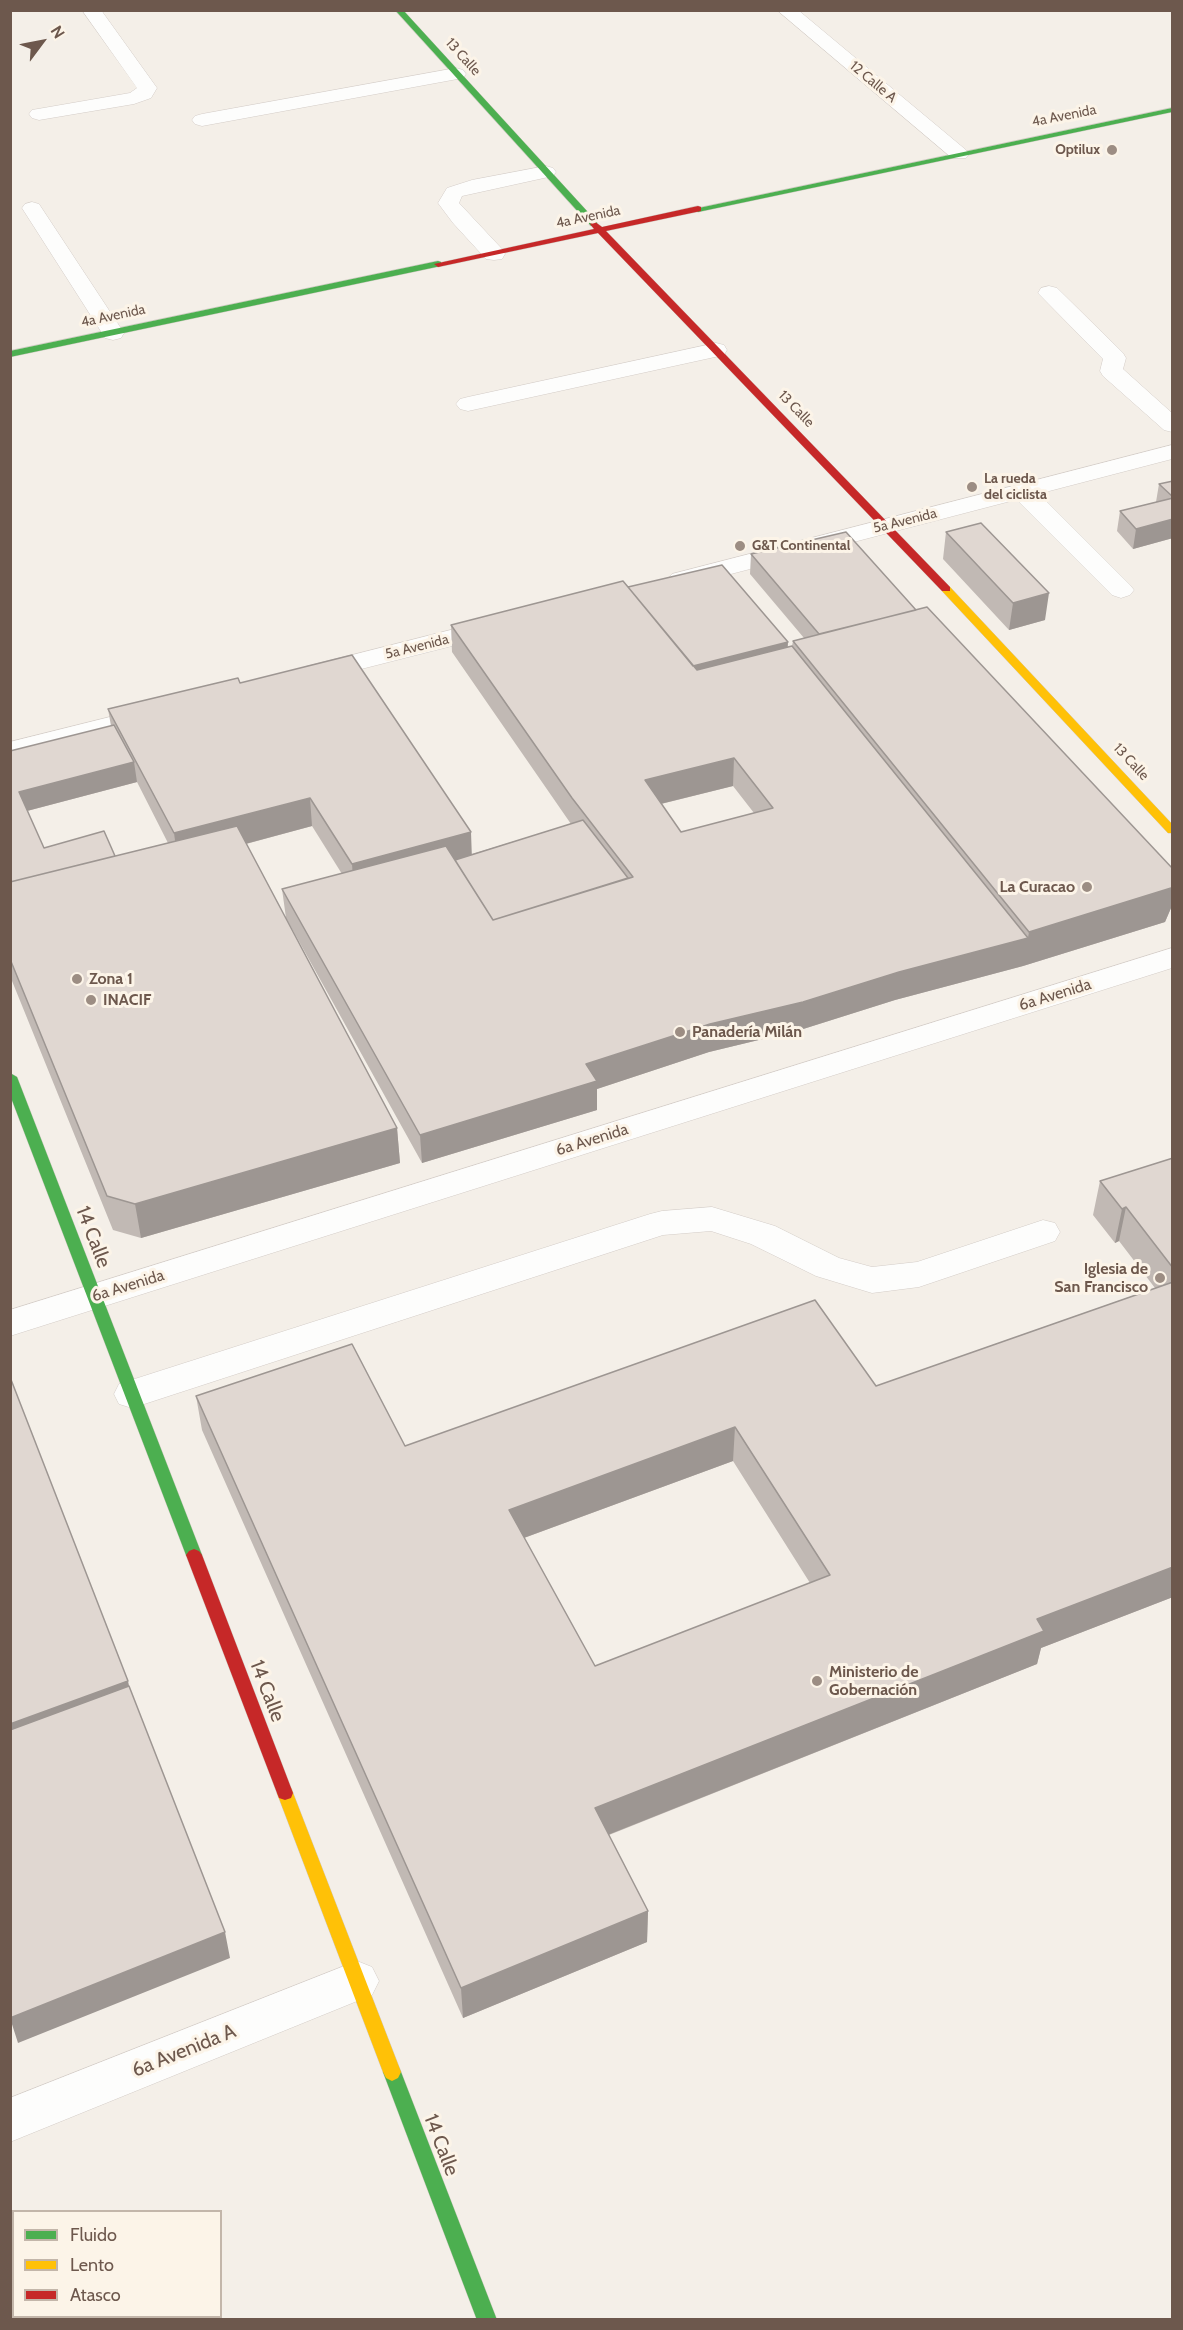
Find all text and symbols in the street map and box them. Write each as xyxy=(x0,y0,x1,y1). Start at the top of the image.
north arrow xyxy=(12,12,72,72)
text: N xyxy=(47,22,69,42)
street label: 13 Calle xyxy=(442,35,484,79)
street label: 12 Calle A xyxy=(846,58,900,106)
street label: 4a Avenida xyxy=(1030,102,1098,130)
place label: Optilux xyxy=(1055,142,1100,158)
marker: Optilux xyxy=(1105,143,1119,157)
street label: 4a Avenida xyxy=(554,202,622,232)
street label: 4a Avenida xyxy=(79,301,147,331)
street label: 13 Calle xyxy=(775,387,817,431)
place label: La rueda del ciclista xyxy=(984,471,1047,503)
marker: La rueda del ciclista xyxy=(965,480,979,494)
street label: 5a Avenida xyxy=(872,505,938,537)
place label: G&T Continental xyxy=(752,538,850,554)
marker: G&T Continental xyxy=(733,539,747,553)
street label: 5a Avenida xyxy=(384,631,450,663)
street label: 13 Calle xyxy=(1110,740,1152,784)
place label: La Curacao xyxy=(1000,877,1075,897)
marker: La Curacao xyxy=(1080,880,1094,894)
place label: Zona 1 xyxy=(89,969,133,989)
marker: Zona 1 xyxy=(70,972,84,986)
street label: 6a Avenida xyxy=(1017,975,1093,1015)
place label: INACIF xyxy=(103,990,151,1010)
marker: INACIF xyxy=(84,993,98,1007)
place label: Panadería Milán xyxy=(692,1022,802,1042)
marker: Panadería Milán xyxy=(673,1025,687,1039)
street label: 6a Avenida xyxy=(554,1120,630,1160)
street label: 14 Calle xyxy=(70,1203,116,1271)
place label: Iglesia de San Francisco xyxy=(1054,1259,1148,1297)
street label: 6a Avenida xyxy=(90,1266,166,1306)
marker: Iglesia de San Francisco xyxy=(1153,1271,1167,1285)
street label: 14 Calle xyxy=(244,1657,290,1725)
place label: Ministerio de Gobernación xyxy=(829,1662,918,1700)
marker: Ministerio de Gobernación xyxy=(810,1674,824,1688)
street label: 6a Avenida A xyxy=(129,2019,239,2083)
street label: 14 Calle xyxy=(418,2111,464,2179)
legend xyxy=(12,2210,222,2318)
text: Fluido xyxy=(70,2224,117,2246)
text: Lento xyxy=(70,2254,114,2276)
text: Atasco xyxy=(70,2284,121,2306)

